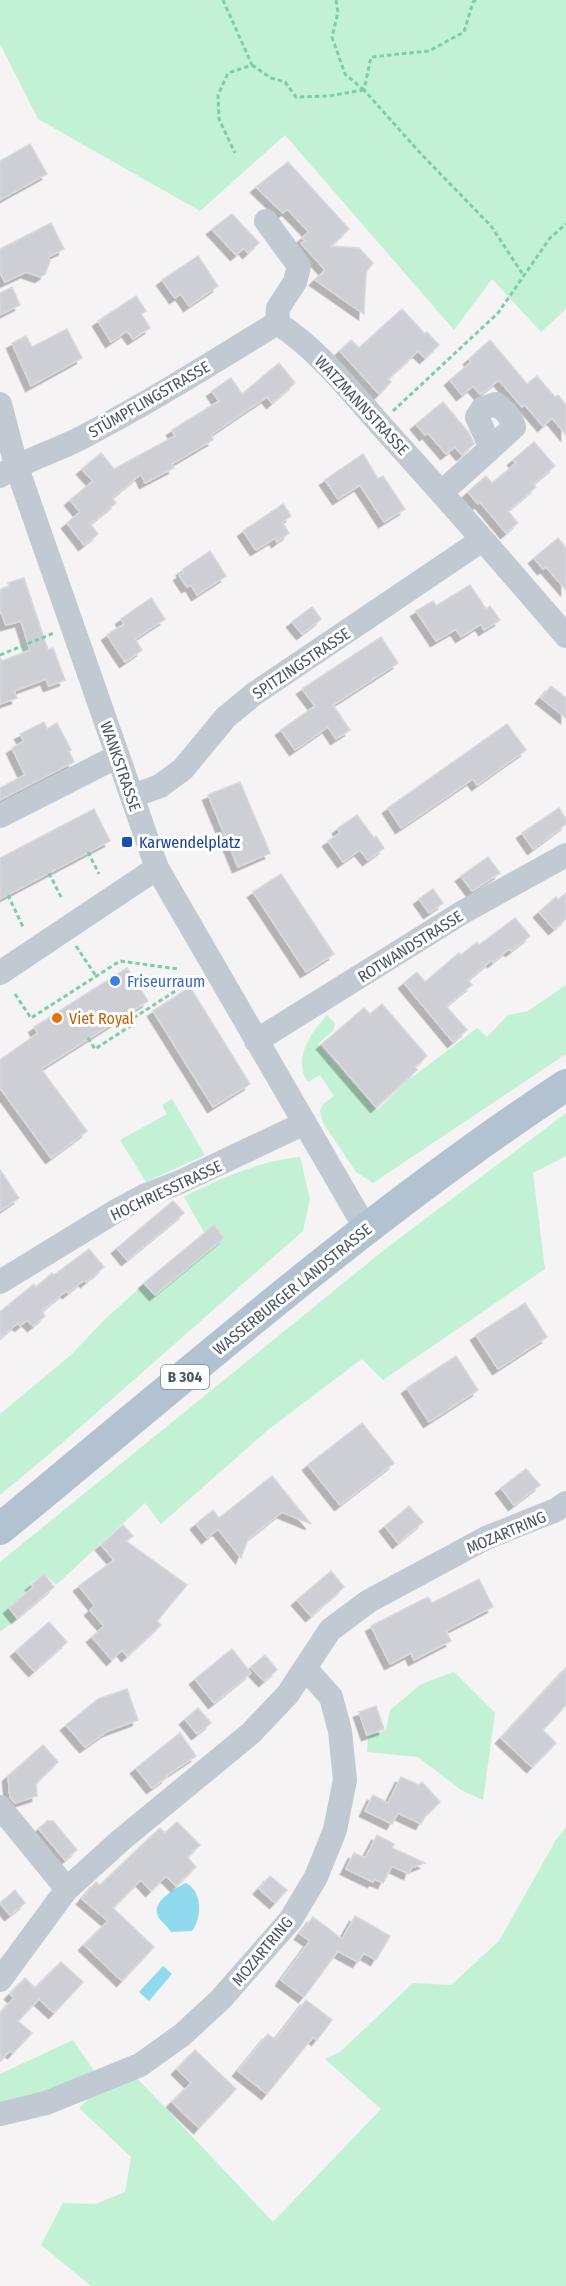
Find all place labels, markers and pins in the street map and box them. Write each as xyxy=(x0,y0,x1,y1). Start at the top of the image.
place label: Karwendelplatz xyxy=(139,833,240,852)
marker: Karwendelplatz xyxy=(120,835,134,849)
place label: Friseurraum xyxy=(127,972,205,991)
marker: Friseurraum xyxy=(108,974,122,988)
place label: Viet Royal xyxy=(69,1009,134,1028)
marker: Viet Royal xyxy=(50,1011,64,1025)

